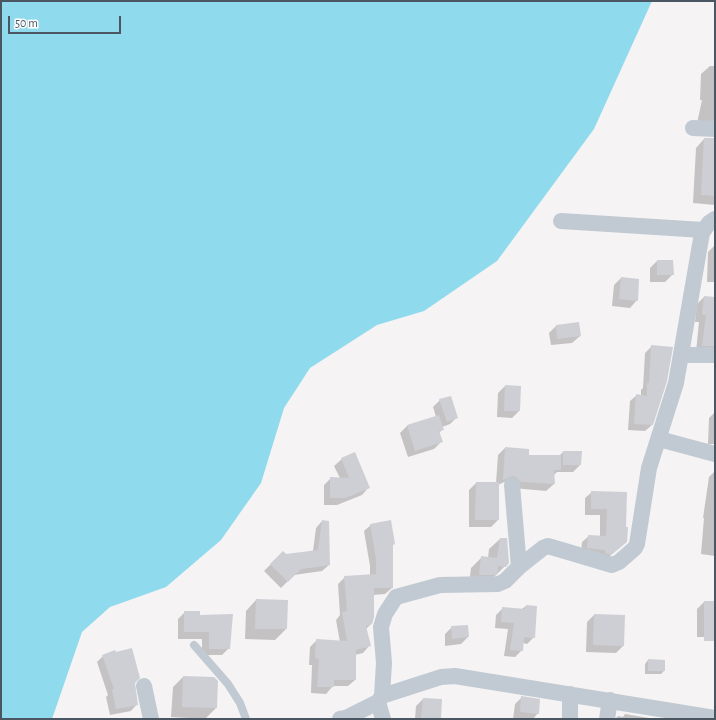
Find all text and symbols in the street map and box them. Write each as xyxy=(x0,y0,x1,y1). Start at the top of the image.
scale bar xyxy=(10,8,123,34)
text: 50 m xyxy=(15,17,38,29)

